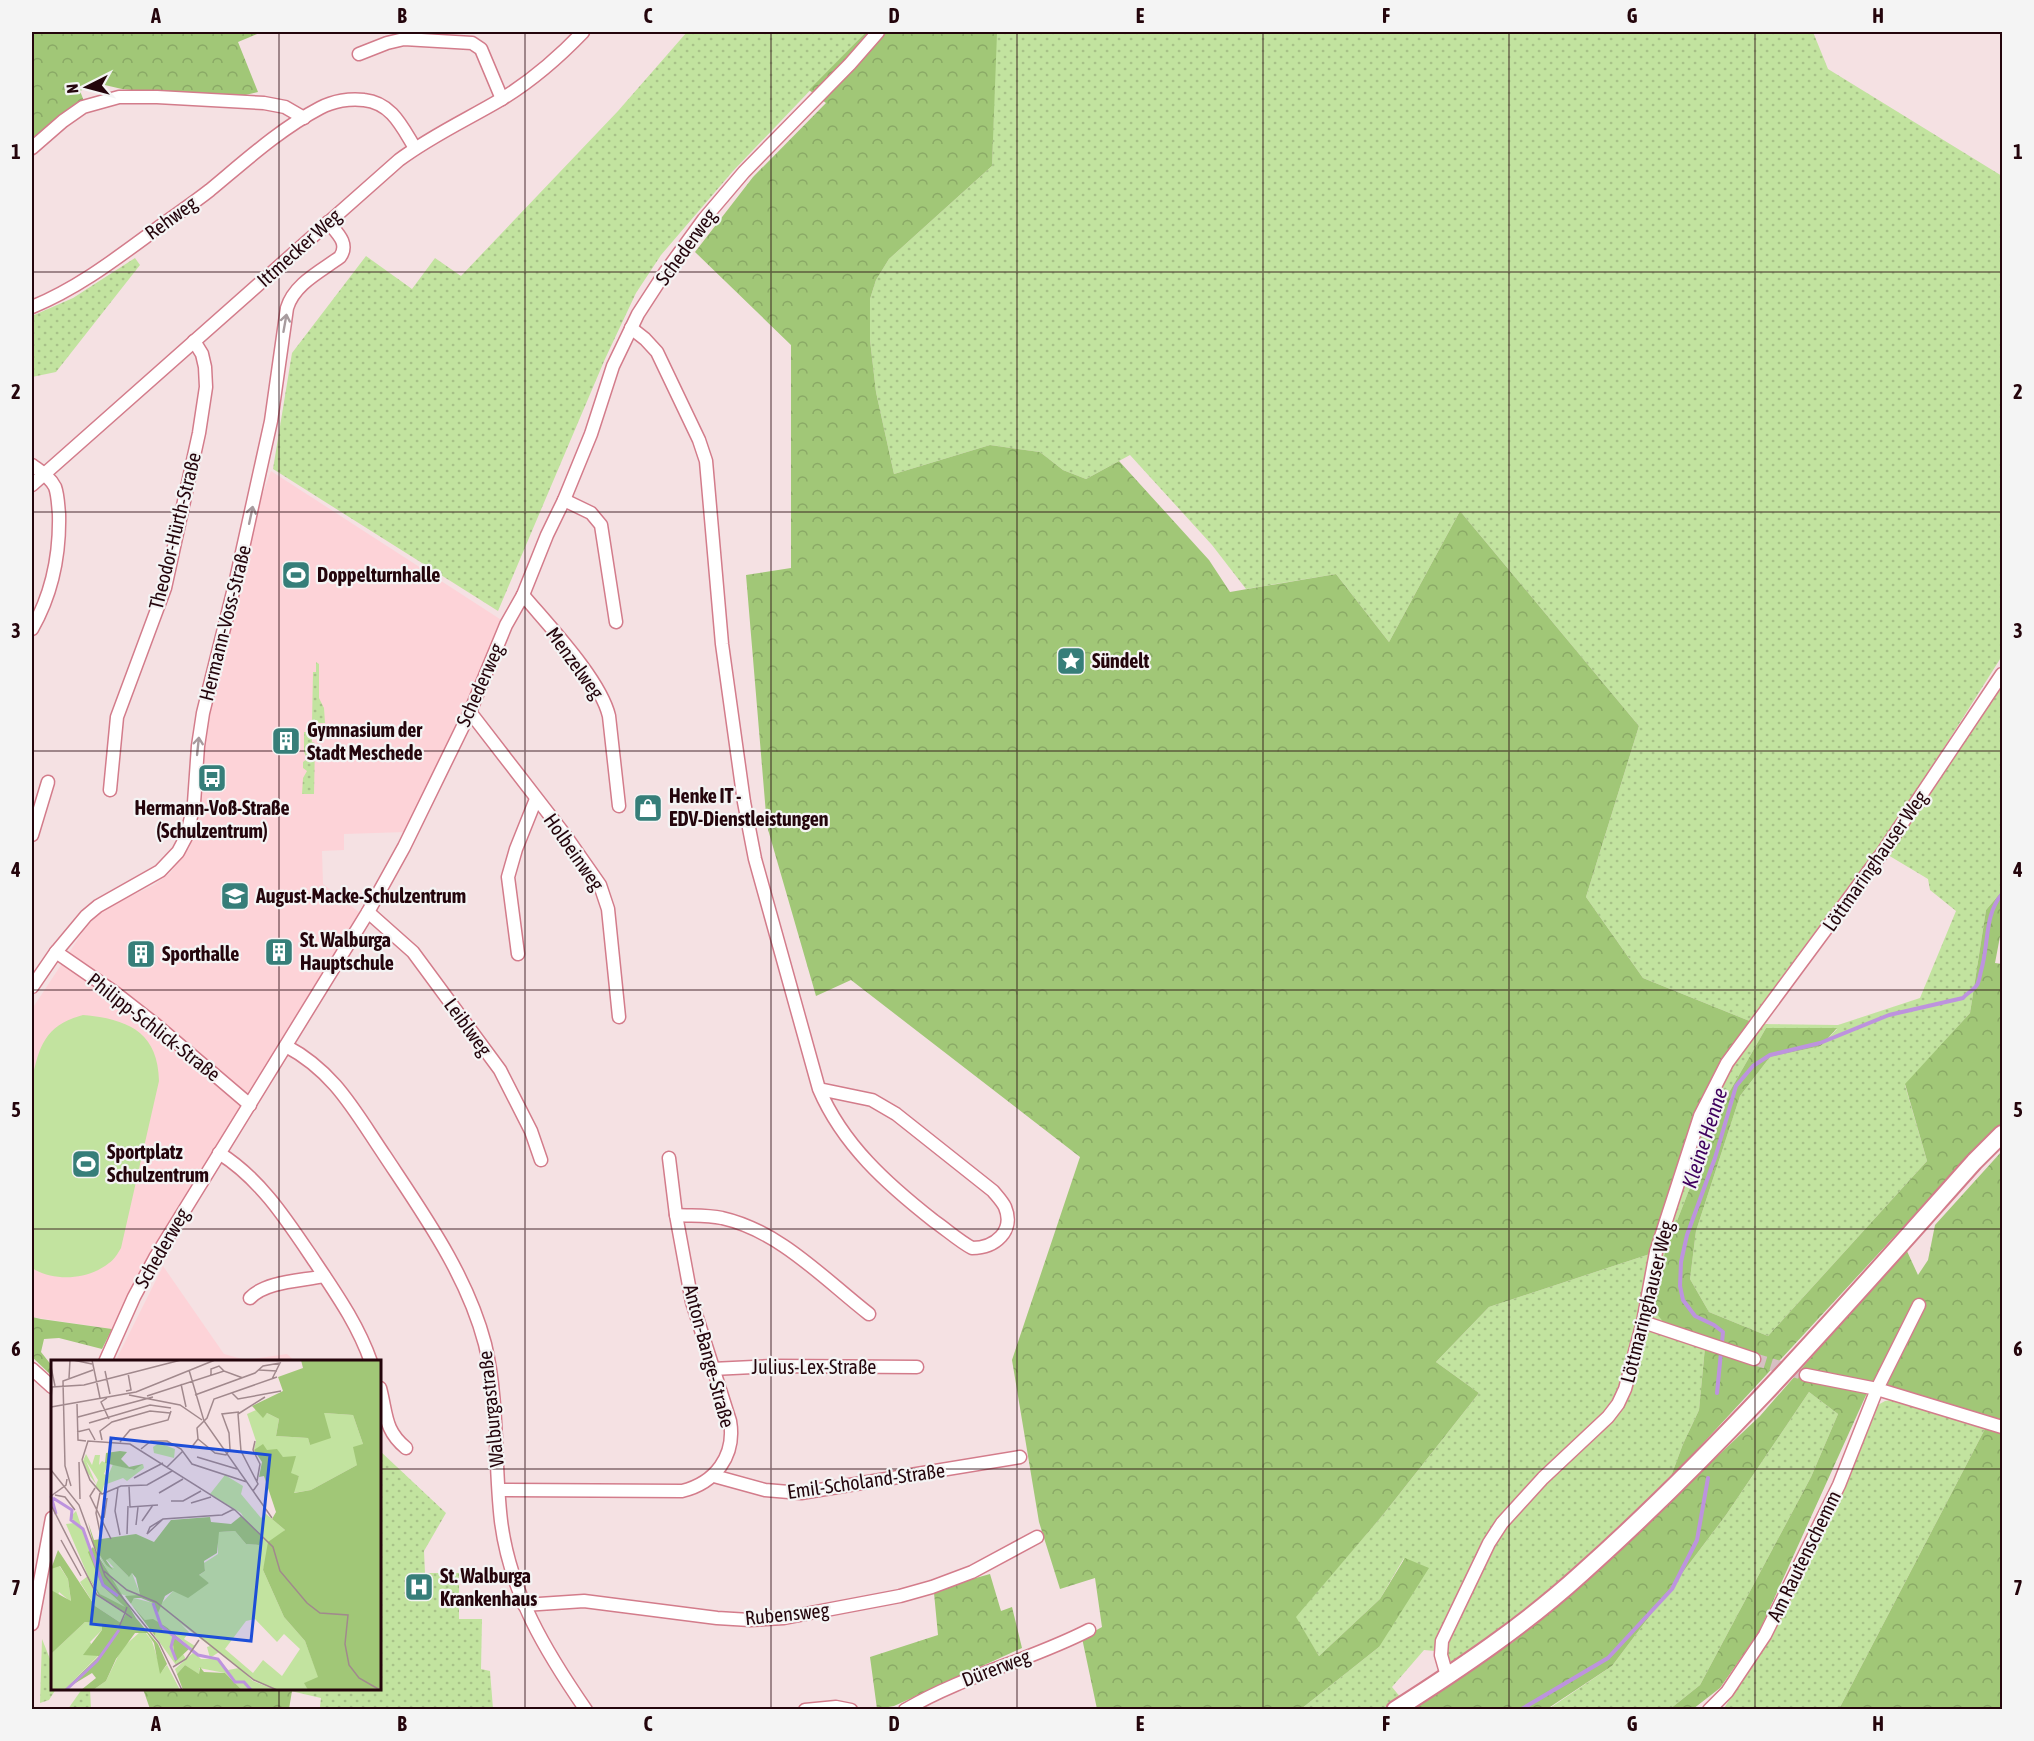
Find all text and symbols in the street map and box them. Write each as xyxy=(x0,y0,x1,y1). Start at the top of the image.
text: A xyxy=(150,4,161,27)
text: B xyxy=(397,4,407,27)
text: C xyxy=(644,4,653,27)
text: D xyxy=(888,4,900,27)
text: E xyxy=(1136,4,1145,27)
text: F xyxy=(1382,4,1390,27)
text: G xyxy=(1627,4,1638,27)
text: H xyxy=(1872,4,1884,27)
north arrow xyxy=(57,57,117,117)
text: N xyxy=(63,83,82,94)
text: 1 xyxy=(11,140,21,163)
text: 1 xyxy=(2013,140,2023,163)
street label: Rehweg xyxy=(140,191,201,244)
street label: Ittmecker Weg xyxy=(252,204,346,291)
street label: Schederweg xyxy=(650,204,721,289)
one-way arrow xyxy=(279,314,290,334)
text: 2 xyxy=(11,380,21,403)
text: 2 xyxy=(2013,380,2023,403)
street label: Theodor-Hürth-Straße xyxy=(144,450,205,612)
one-way arrow xyxy=(245,506,257,525)
street label: Hermann-Voss-Straße xyxy=(194,543,255,703)
sports icon: Doppelturnhalle xyxy=(280,559,312,591)
place label: Doppelturnhalle xyxy=(317,563,440,586)
text: 3 xyxy=(11,619,21,642)
text: 3 xyxy=(2013,619,2023,642)
street label: Menzelweg xyxy=(542,622,609,703)
street label: Schederweg xyxy=(451,639,508,730)
place icon: Sündelt xyxy=(1055,645,1087,677)
place label: Sündelt xyxy=(1092,649,1150,672)
place label: Gymnasium der Stadt Meschede xyxy=(307,718,423,764)
building icon: Gymnasium der Stadt Meschede xyxy=(270,725,302,757)
one-way arrow xyxy=(193,737,204,757)
bus stop icon: Hermann-Voß-Straße (Schulzentrum) xyxy=(196,762,228,794)
place label: Henke IT - EDV-Dienstleistungen xyxy=(669,784,828,830)
street label: Löttmaringhauser Weg xyxy=(1818,786,1932,935)
shop icon: Henke IT - EDV-Dienstleistungen xyxy=(632,792,664,824)
place label: Hermann-Voß-Straße (Schulzentrum) xyxy=(134,796,290,842)
street label: Holbeinweg xyxy=(540,809,609,895)
text: 4 xyxy=(10,858,21,881)
text: 4 xyxy=(2012,858,2023,881)
school or university icon: August-Macke-Schulzentrum xyxy=(219,880,251,912)
place label: August-Macke-Schulzentrum xyxy=(255,884,466,907)
place label: St. Walburga Hauptschule xyxy=(300,928,394,974)
building icon: St. Walburga Hauptschule xyxy=(263,936,295,968)
building icon: Sporthalle xyxy=(125,938,157,970)
place label: Sporthalle xyxy=(162,942,239,965)
street label: Philipp-Schlick-Straße xyxy=(83,968,225,1086)
street label: Leiblweg xyxy=(440,993,497,1060)
water label: Kleine Henne xyxy=(1677,1084,1732,1191)
text: 5 xyxy=(11,1098,21,1121)
text: 5 xyxy=(2013,1098,2023,1121)
place label: Sportplatz Schulzentrum xyxy=(107,1140,209,1186)
sports icon: Sportplatz Schulzentrum xyxy=(70,1148,102,1180)
street label: Schederweg xyxy=(130,1203,194,1292)
street label: Löttmaringhauser Weg xyxy=(1615,1218,1678,1385)
street label: Anton-Bange-Straße xyxy=(679,1282,740,1430)
text: 6 xyxy=(11,1337,21,1360)
text: 6 xyxy=(2013,1337,2023,1360)
street label: Walburgastraße xyxy=(473,1350,508,1468)
street label: Julius-Lex-Straße xyxy=(752,1355,876,1378)
inset map xyxy=(51,1360,381,1690)
street label: Emil-Scholand-Straße xyxy=(786,1458,946,1503)
street label: Am Rautenschemm xyxy=(1762,1487,1845,1625)
place label: St. Walburga Krankenhaus xyxy=(440,1564,537,1610)
hospital icon: St. Walburga Krankenhaus xyxy=(403,1571,435,1603)
text: 7 xyxy=(11,1576,21,1599)
text: 7 xyxy=(2013,1576,2023,1599)
street label: Rubensweg xyxy=(744,1598,831,1629)
street label: Dürerweg xyxy=(958,1644,1034,1691)
text: A xyxy=(150,1712,161,1735)
text: B xyxy=(397,1712,407,1735)
text: C xyxy=(644,1712,653,1735)
text: D xyxy=(888,1712,900,1735)
text: E xyxy=(1136,1712,1145,1735)
text: F xyxy=(1382,1712,1390,1735)
text: G xyxy=(1627,1712,1638,1735)
text: H xyxy=(1872,1712,1884,1735)

